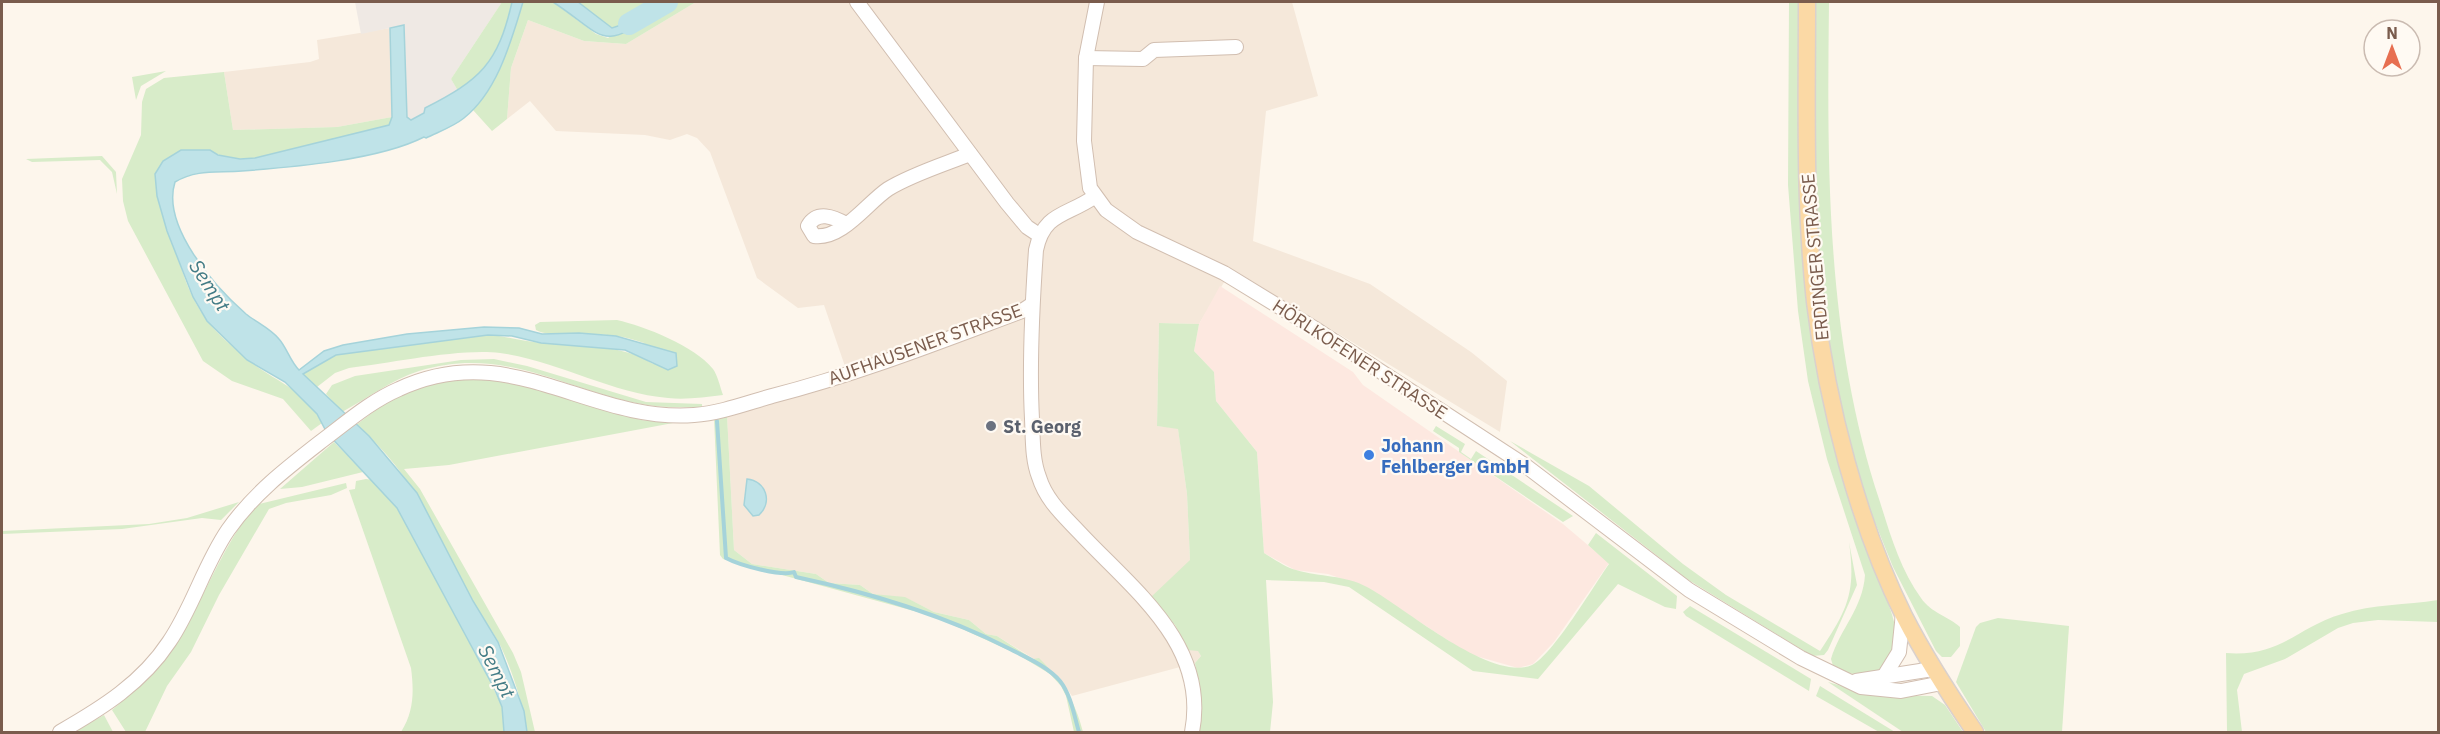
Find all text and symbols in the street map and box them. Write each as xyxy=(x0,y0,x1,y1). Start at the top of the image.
north arrow xyxy=(2362,18,2422,78)
text: N xyxy=(2386,23,2398,43)
street label: ERDINGER STRASSE xyxy=(1796,173,1834,341)
water label: Sempt xyxy=(183,254,237,317)
street label: HÖRLKOFENER STRASSE xyxy=(1268,294,1452,424)
street label: AUFHAUSENER STRASSE xyxy=(825,298,1025,390)
place label: St. Georg xyxy=(1003,415,1081,438)
marker: St. Georg xyxy=(984,419,998,433)
place label: Johann Fehlberger GmbH xyxy=(1381,434,1530,478)
marker: Johann Fehlberger GmbH xyxy=(1362,448,1376,462)
water label: Sempt xyxy=(472,640,522,703)

